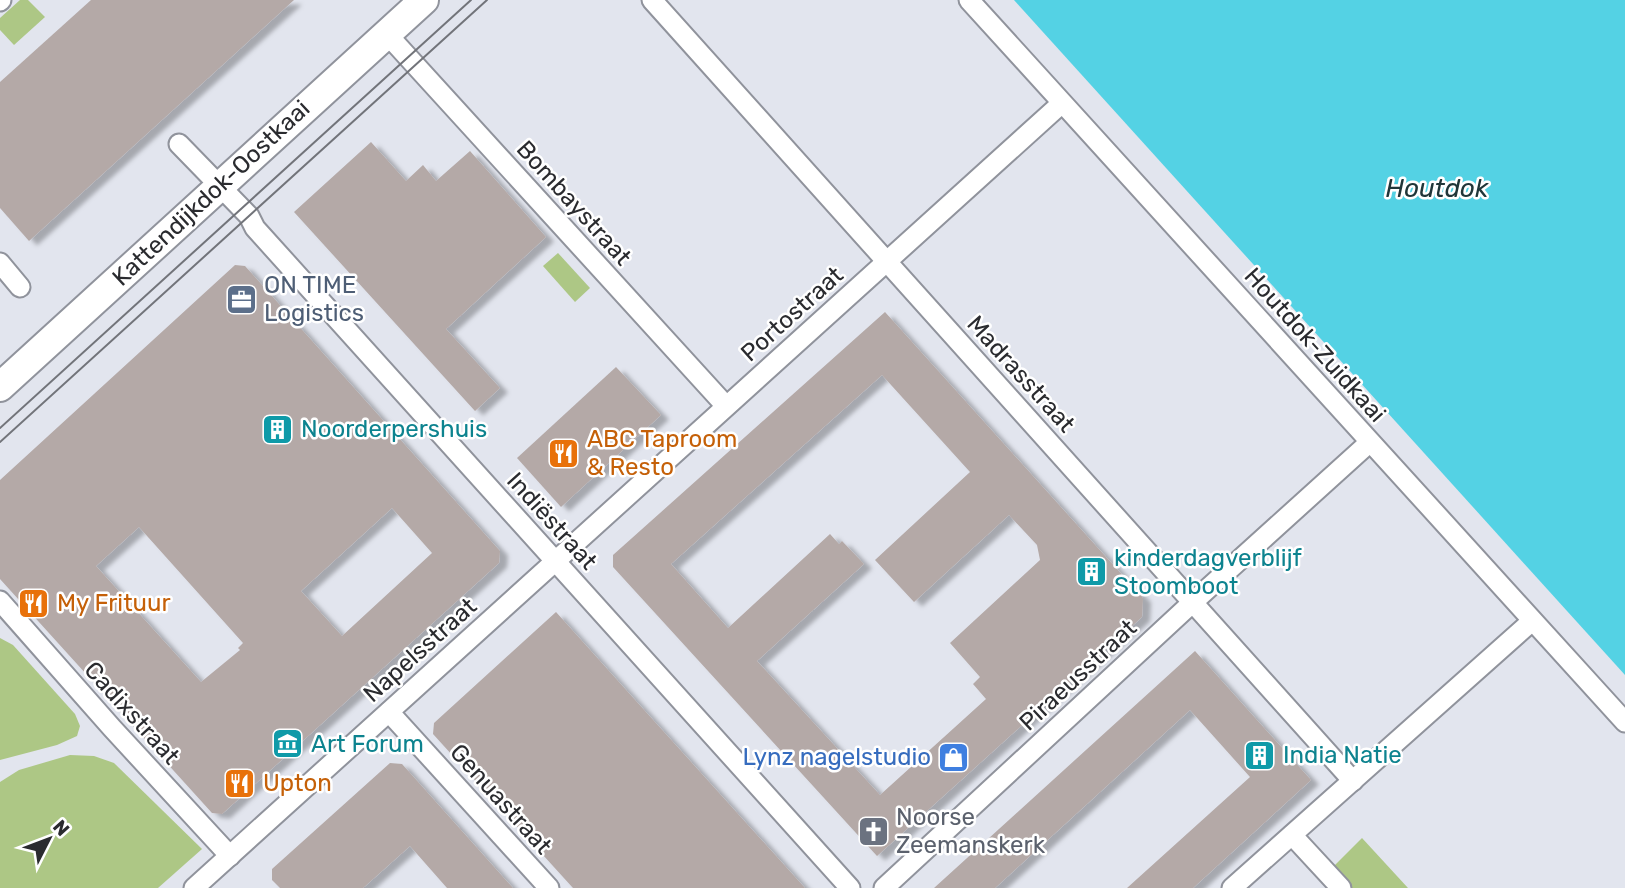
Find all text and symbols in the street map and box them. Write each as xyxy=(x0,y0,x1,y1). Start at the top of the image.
street label: Kattendijkdok-Oostkaai xyxy=(107,94,315,292)
street label: Bombaystraat xyxy=(511,135,637,271)
water label: Houtdok xyxy=(1386,173,1489,204)
street label: Portostraat xyxy=(735,261,849,367)
street label: Houtdok-Zuidkaai xyxy=(1238,262,1392,428)
place label: ON TIME Logistics xyxy=(264,271,364,327)
office icon: ON TIME Logistics xyxy=(224,282,258,316)
street label: Madrasstraat xyxy=(961,310,1081,438)
building icon: Noorderpershuis xyxy=(261,412,295,446)
place label: Noorderpershuis xyxy=(301,415,487,443)
place label: ABC Taproom & Resto xyxy=(587,425,737,481)
restaurant icon: ABC Taproom & Resto xyxy=(547,436,581,470)
street label: Indiëstraat xyxy=(501,467,603,575)
place label: kinderdagverblijf Stoomboot xyxy=(1114,544,1303,600)
building icon: kinderdagverblijf Stoomboot xyxy=(1074,555,1108,589)
restaurant icon: My Frituur xyxy=(17,586,51,620)
place label: My Frituur xyxy=(57,589,171,617)
street label: Napelsstraat xyxy=(358,592,482,708)
street label: Piraeusstraat xyxy=(1014,614,1142,736)
street label: Cadixstraat xyxy=(79,656,185,770)
museum icon: Art Forum xyxy=(271,727,305,761)
place label: Art Forum xyxy=(311,730,424,758)
street label: Genuastraat xyxy=(444,738,558,860)
building icon: India Natie xyxy=(1243,738,1277,772)
shop icon: Lynz nagelstudio xyxy=(937,740,971,774)
place label: India Natie xyxy=(1283,741,1402,769)
place label: Lynz nagelstudio xyxy=(743,743,931,771)
restaurant icon: Upton xyxy=(223,766,257,800)
place label: Upton xyxy=(263,769,332,797)
place label: Noorse Zeemanskerk xyxy=(896,803,1046,859)
north arrow xyxy=(14,804,84,874)
church icon: Noorse Zeemanskerk xyxy=(856,814,890,848)
text: N xyxy=(48,815,74,841)

